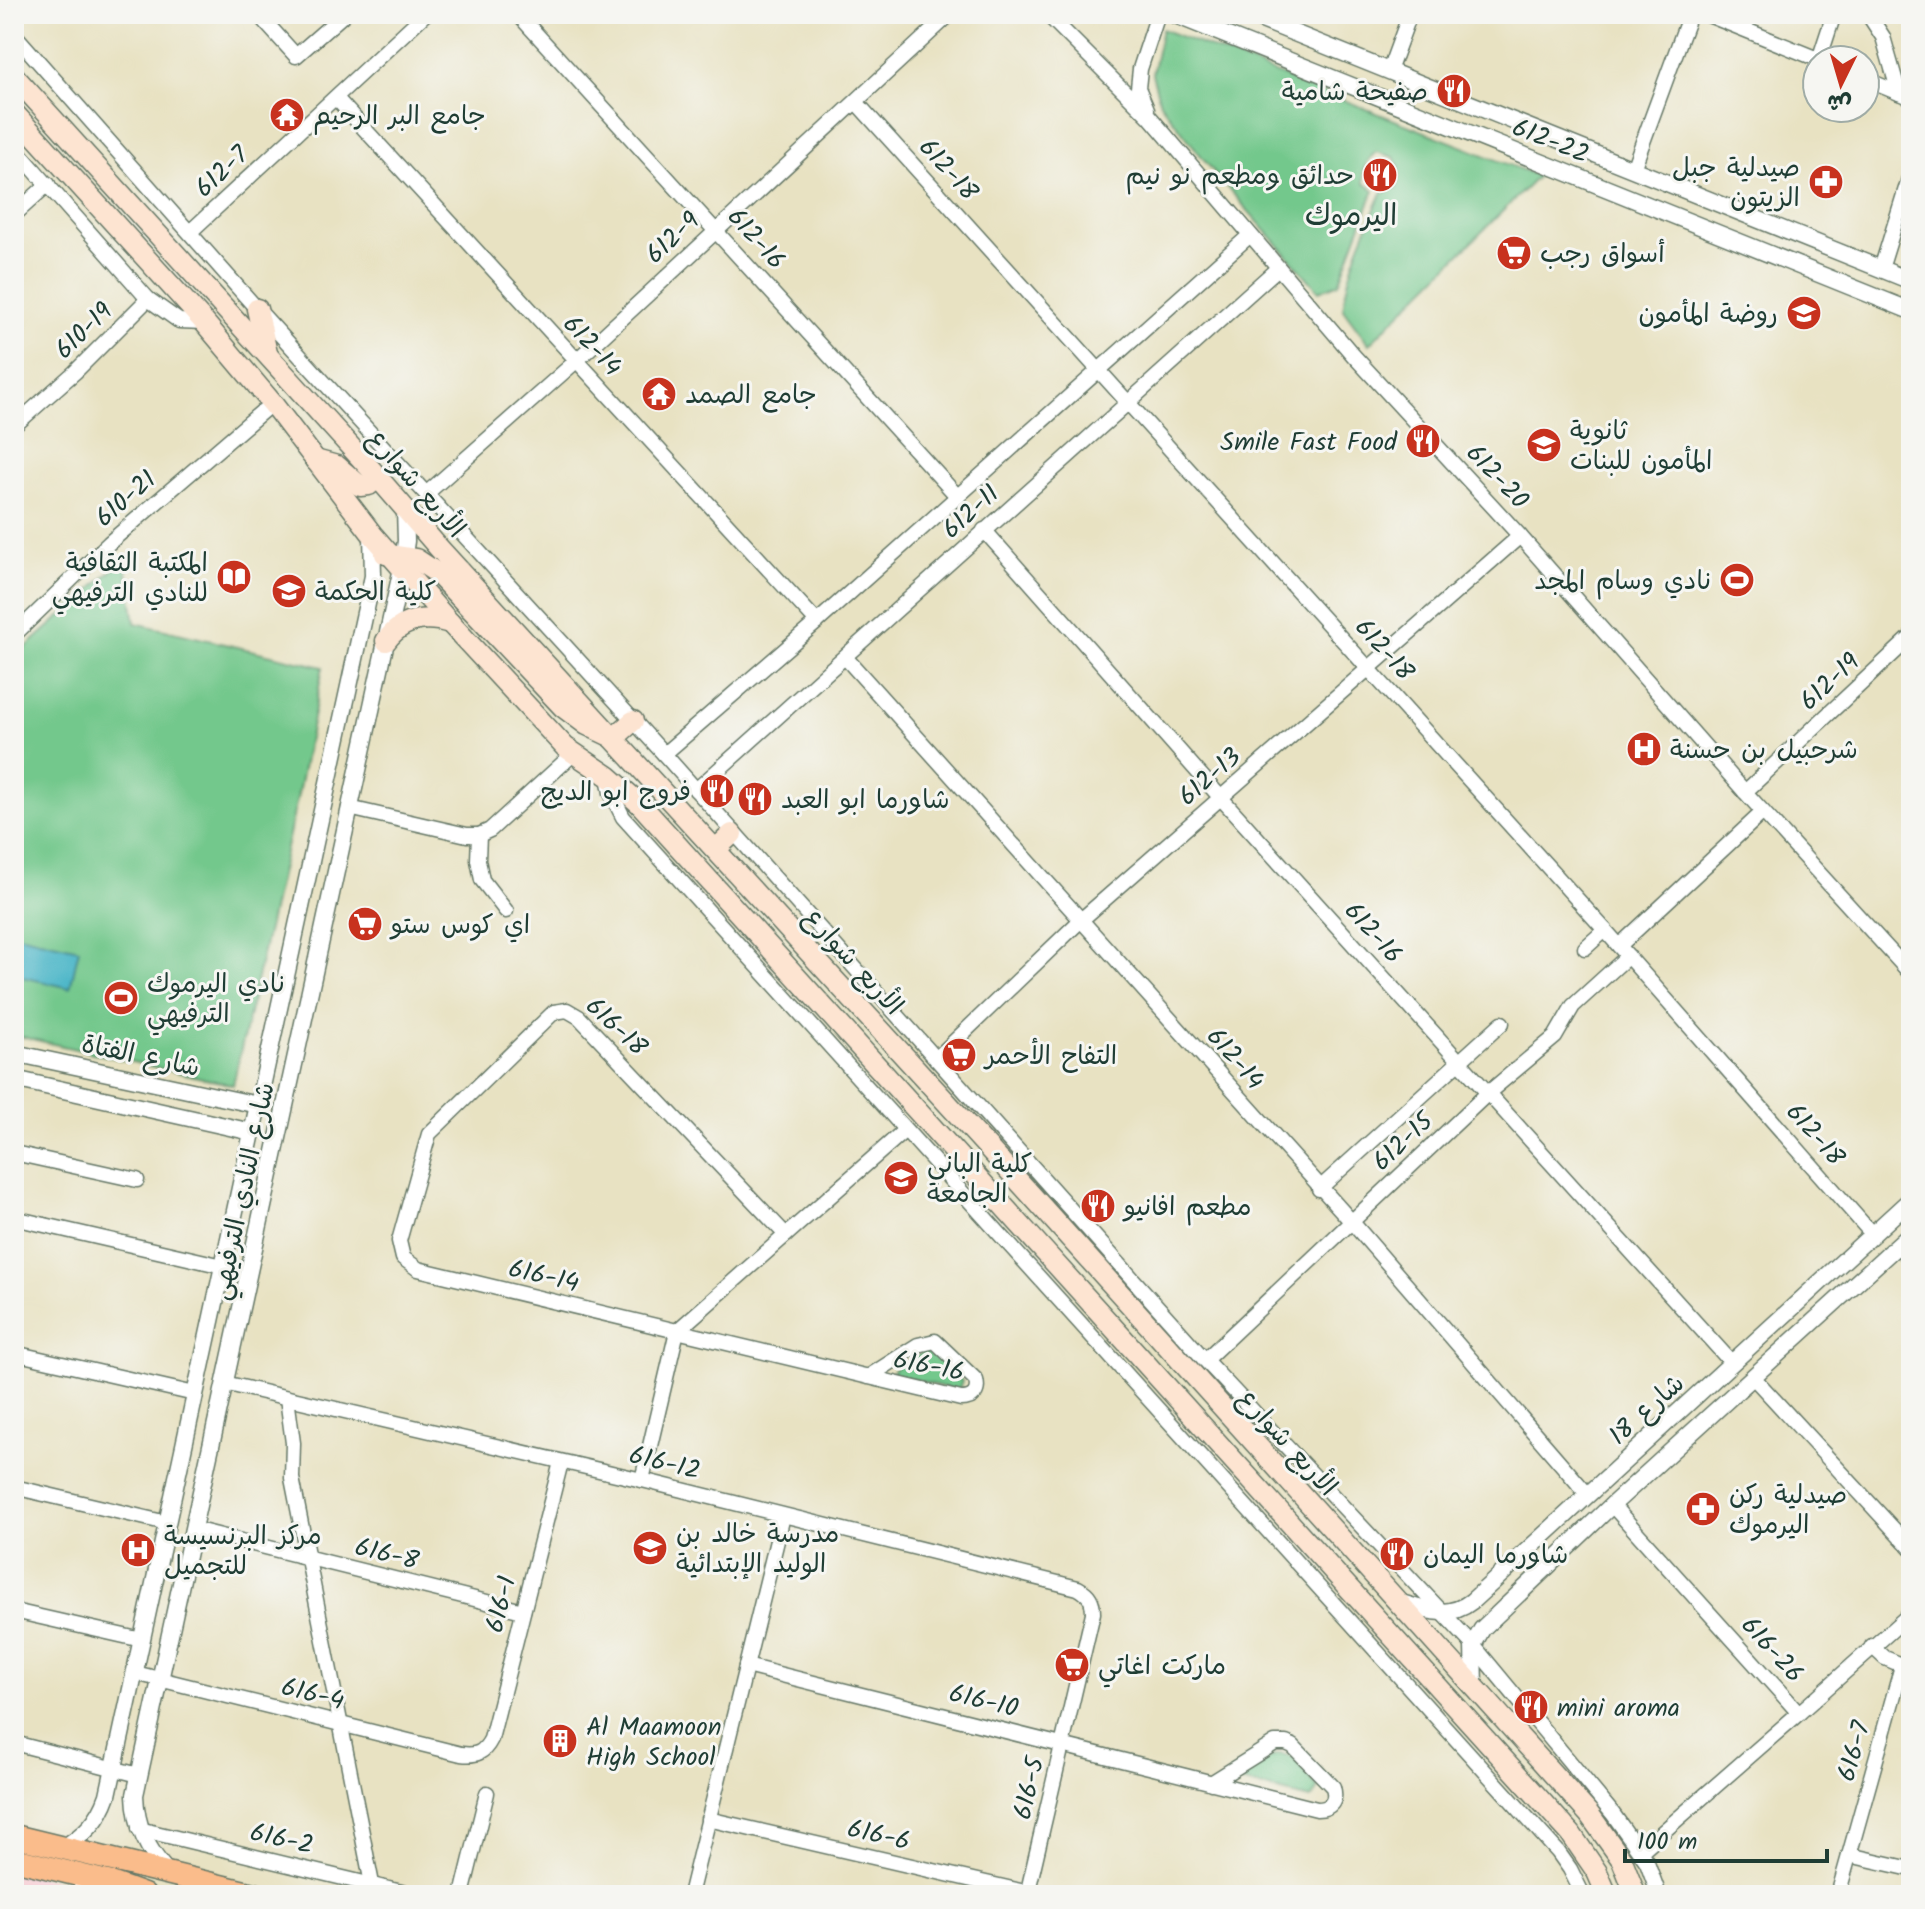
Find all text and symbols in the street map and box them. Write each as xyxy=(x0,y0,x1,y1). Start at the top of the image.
north arrow xyxy=(1801,44,1881,124)
place label: صفيحة شامية xyxy=(1282,72,1428,114)
restaurant icon: صفيحة شامية xyxy=(1435,72,1473,110)
text: ش xyxy=(1826,83,1853,120)
temple icon: جامع البر الرحيم xyxy=(268,96,306,134)
place label: جامع البر الرحيم xyxy=(313,96,486,138)
street label: 612-22 xyxy=(1505,107,1595,176)
street label: 612-18 xyxy=(907,129,988,212)
street label: 612-7 xyxy=(185,135,260,209)
place label: صيدلية جبل الزيتون xyxy=(1672,148,1800,220)
place label: حدائق ومطعم نو نيم xyxy=(1125,156,1354,198)
restaurant icon: حدائق ومطعم نو نيم xyxy=(1361,156,1399,194)
pharmacy icon: صيدلية جبل الزيتون xyxy=(1807,163,1845,201)
district label: اليرموك xyxy=(1305,193,1397,241)
street label: 612-16 xyxy=(716,198,795,280)
street label: 612-9 xyxy=(636,202,711,275)
supermarket icon: أسواق رجب xyxy=(1495,234,1533,272)
place label: أسواق رجب xyxy=(1540,234,1665,276)
street label: 610-19 xyxy=(45,292,124,370)
place label: روضة المأمون xyxy=(1639,294,1778,336)
school or university icon: روضة المأمون xyxy=(1785,294,1823,332)
street label: 612-14 xyxy=(552,306,632,387)
temple icon: جامع الصمد xyxy=(640,375,678,413)
place label: جامع الصمد xyxy=(685,375,817,417)
place label: ثانوية المأمون للبنات xyxy=(1570,411,1712,483)
street label: الأربع شوارع xyxy=(356,420,475,548)
place label: Smile Fast Food xyxy=(1220,422,1398,464)
restaurant icon: Smile Fast Food xyxy=(1404,422,1442,460)
school or university icon: ثانوية المأمون للبنات xyxy=(1525,426,1563,464)
street label: 612-20 xyxy=(1455,435,1538,520)
street label: 610-21 xyxy=(86,460,167,539)
street label: 612-11 xyxy=(933,475,1010,550)
place label: المكتبة الثقافية للنادي الترفيهي xyxy=(52,543,208,615)
library icon: المكتبة الثقافية للنادي الترفيهي xyxy=(215,558,253,596)
place label: نادي وسام المجد xyxy=(1534,561,1711,603)
sports icon: نادي وسام المجد xyxy=(1718,561,1756,599)
school or university icon: كلية الحكمة xyxy=(270,572,308,610)
place label: كلية الحكمة xyxy=(315,572,436,614)
street label: 612-18 xyxy=(1343,609,1424,692)
street label: 612-19 xyxy=(1790,643,1871,722)
hospital icon: شرحبيل بن حسنة xyxy=(1625,730,1663,768)
place label: شرحبيل بن حسنة xyxy=(1670,730,1858,772)
street label: 612-13 xyxy=(1169,738,1252,817)
place label: فروج ابو الديج xyxy=(541,772,691,814)
restaurant icon: فروج ابو الديج xyxy=(698,772,736,810)
restaurant icon: شاورما ابو العبد xyxy=(736,780,774,818)
place label: شاورما ابو العبد xyxy=(781,780,950,822)
street label: 612-16 xyxy=(1333,892,1412,974)
street label: الأربع شوارع xyxy=(792,899,913,1026)
supermarket icon: اي كوس ستو xyxy=(346,905,384,943)
place label: اي كوس ستو xyxy=(389,905,530,947)
place label: نادي اليرموك الترفيهي xyxy=(147,964,285,1036)
sports icon: نادي اليرموك الترفيهي xyxy=(102,979,140,1017)
street label: 616-18 xyxy=(575,987,657,1068)
street label: 612-14 xyxy=(1195,1018,1274,1100)
street label: شارع الفتاة xyxy=(78,1024,203,1090)
supermarket icon: التفاح الأحمر xyxy=(940,1036,978,1074)
place label: التفاح الأحمر xyxy=(983,1036,1117,1078)
street label: شارع النادي الترفيهي xyxy=(200,1079,288,1304)
street label: 612-18 xyxy=(1775,1094,1855,1177)
street label: 612-15 xyxy=(1363,1101,1445,1182)
place label: كلية الباني الجامعة xyxy=(927,1144,1033,1216)
school or university icon: كلية الباني الجامعة xyxy=(882,1159,920,1197)
restaurant icon: مطعم افانيو xyxy=(1079,1187,1117,1225)
place label: مطعم افانيو xyxy=(1122,1187,1252,1229)
street label: 616-14 xyxy=(504,1248,583,1305)
street label: 616-16 xyxy=(889,1340,968,1394)
street label: شارع 18 xyxy=(1600,1365,1695,1456)
street label: الأربع شوارع xyxy=(1226,1380,1347,1507)
street label: 616-12 xyxy=(624,1435,705,1493)
place label: صيدلية ركن اليرموك xyxy=(1729,1475,1847,1547)
pharmacy icon: صيدلية ركن اليرموك xyxy=(1684,1490,1722,1528)
place label: مدرسة خالد بن الوليد الإبتدائية xyxy=(676,1514,839,1586)
place label: مركز البرنسيسة للتجميل xyxy=(164,1516,322,1588)
street label: 616-8 xyxy=(350,1527,423,1583)
school or university icon: مدرسة خالد بن الوليد الإبتدائية xyxy=(631,1529,669,1567)
hospital icon: مركز البرنسيسة للتجميل xyxy=(119,1531,157,1569)
restaurant icon: شاورما اليمان xyxy=(1378,1535,1416,1573)
place label: شاورما اليمان xyxy=(1423,1535,1568,1577)
street label: 616-1 xyxy=(475,1572,529,1637)
street label: 616-26 xyxy=(1730,1607,1813,1694)
supermarket icon: ماركت اغاتي xyxy=(1053,1646,1091,1684)
place label: ماركت اغاتي xyxy=(1098,1646,1226,1688)
street label: 616-4 xyxy=(277,1667,348,1723)
street label: 616-10 xyxy=(944,1673,1023,1731)
restaurant icon: mini aroma xyxy=(1512,1688,1550,1726)
place label: mini aroma xyxy=(1557,1688,1680,1730)
place label: Al Maamoon High School xyxy=(586,1707,722,1779)
street label: 616-7 xyxy=(1826,1715,1884,1787)
building icon: Al Maamoon High School xyxy=(541,1722,579,1760)
street label: 616-5 xyxy=(1002,1751,1058,1824)
street label: 616-6 xyxy=(843,1808,914,1864)
street label: 616-2 xyxy=(246,1812,318,1868)
scale bar xyxy=(1625,1813,1827,1863)
text: 100 m xyxy=(1637,1823,1697,1862)

